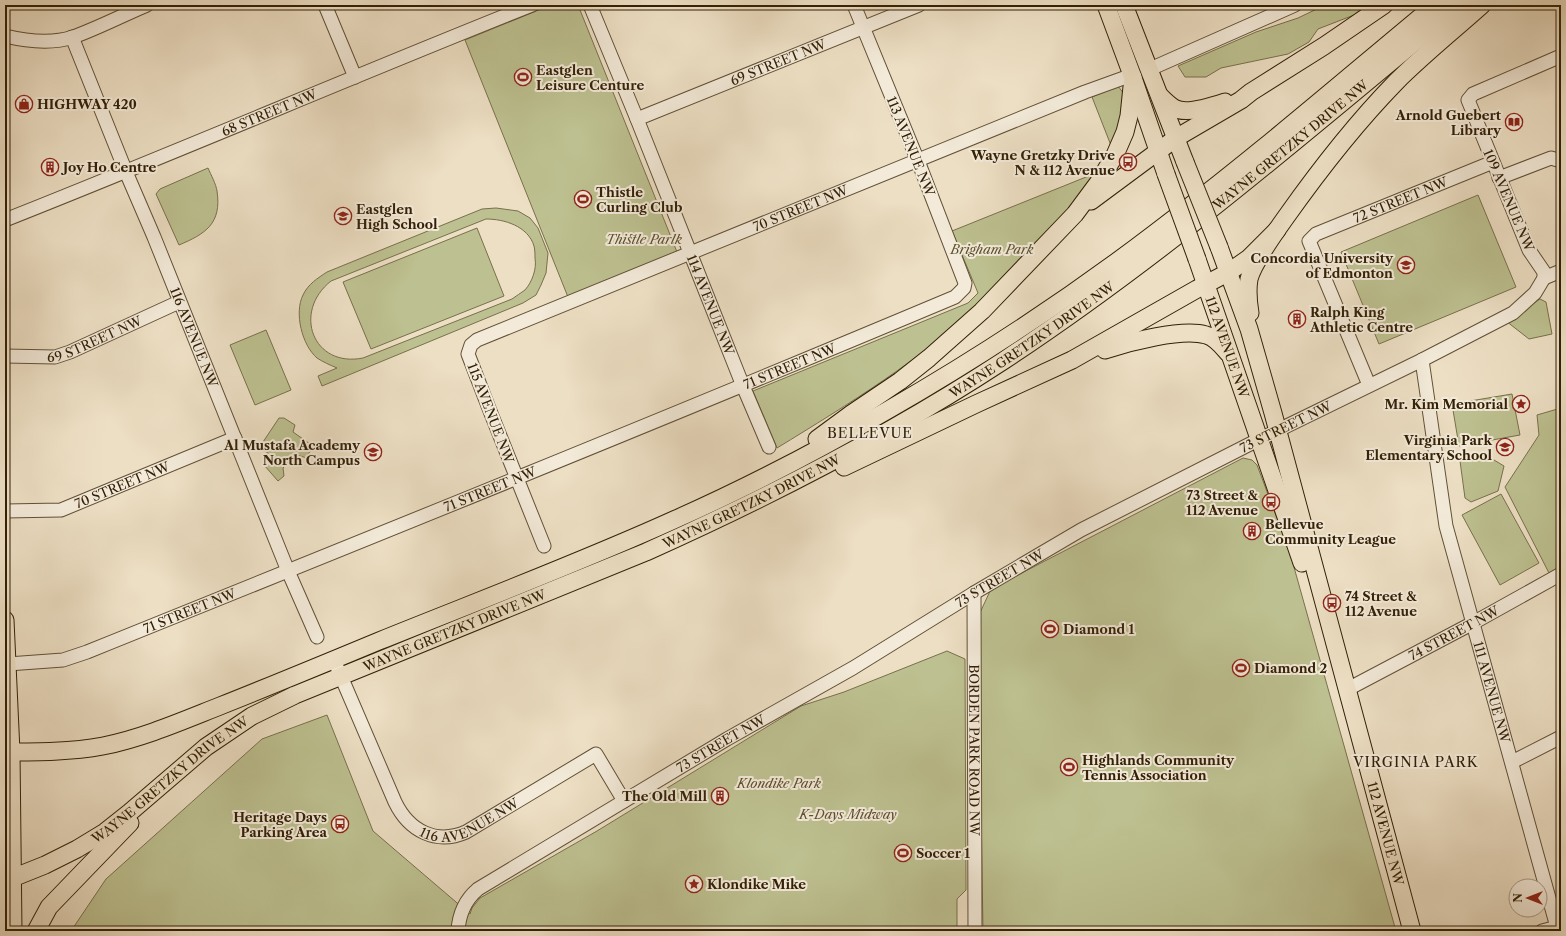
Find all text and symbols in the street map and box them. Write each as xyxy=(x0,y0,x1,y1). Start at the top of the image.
street label: 69 STREET NW xyxy=(728,35,829,88)
place label: Eastglen Leisure Centure xyxy=(536,62,644,93)
sports icon: Eastglen Leisure Centure xyxy=(513,67,533,87)
street label: WAYNE GRETZKY DRIVE NW xyxy=(1209,76,1372,213)
street label: 68 STREET NW xyxy=(219,85,320,139)
shop icon: HIGHWAY 420 xyxy=(14,94,34,114)
street label: 113 AVENUE NW xyxy=(884,94,939,199)
place label: HIGHWAY 420 xyxy=(37,96,137,112)
place label: Arnold Guebert Library xyxy=(1395,107,1502,138)
library icon: Arnold Guebert Library xyxy=(1504,112,1524,132)
place label: Wayne Gretzky Drive N & 112 Avenue xyxy=(970,147,1115,178)
street label: 109 AVENUE NW xyxy=(1480,147,1538,254)
bus stop icon: Wayne Gretzky Drive N & 112 Avenue xyxy=(1118,152,1138,172)
building icon: Joy Ho Centre xyxy=(40,157,60,177)
place label: Joy Ho Centre xyxy=(61,159,156,175)
street label: 72 STREET NW xyxy=(1351,173,1451,226)
street label: 70 STREET NW xyxy=(751,181,851,235)
place label: Thistle Curling Club xyxy=(596,184,682,215)
sports icon: Thistle Curling Club xyxy=(573,189,593,209)
place label: Eastglen High School xyxy=(356,201,438,232)
school or university icon: Eastglen High School xyxy=(333,206,353,226)
park label: Thistle Parlk xyxy=(606,231,682,247)
park label: Brigham Park xyxy=(949,241,1034,257)
place label: Concordia University of Edmonton xyxy=(1250,250,1394,281)
street label: 114 AVENUE NW xyxy=(684,252,738,358)
school or university icon: Concordia University of Edmonton xyxy=(1396,255,1416,275)
street label: WAYNE GRETZKY DRIVE NW xyxy=(945,278,1118,402)
street label: 116 AVENUE NW xyxy=(167,285,222,390)
street label: 112 AVENUE NW xyxy=(1202,294,1253,401)
place label: Ralph King Athletic Centre xyxy=(1309,304,1413,335)
building icon: Ralph King Athletic Centre xyxy=(1287,309,1307,329)
street label: 69 STREET NW xyxy=(47,312,145,365)
street label: 71 STREET NW xyxy=(741,339,839,392)
street label: 115 AVENUE NW xyxy=(465,361,518,466)
place icon: Mr. Kim Memorial xyxy=(1511,394,1531,414)
place label: Mr. Kim Memorial xyxy=(1384,396,1508,412)
street label: 73 STREET NW xyxy=(1237,397,1335,456)
district label: BELLEVUE xyxy=(827,424,913,442)
place label: Virginia Park Elementary School xyxy=(1365,432,1492,463)
place label: Al Mustafa Academy North Campus xyxy=(223,437,361,468)
school or university icon: Virginia Park Elementary School xyxy=(1495,437,1515,457)
school or university icon: Al Mustafa Academy North Campus xyxy=(363,442,383,462)
street label: WAYNE GRETZKY DRIVE NW xyxy=(659,450,844,552)
street label: 70 STREET NW xyxy=(72,458,172,511)
street label: 71 STREET NW xyxy=(441,463,539,515)
place label: 73 Street & 112 Avenue xyxy=(1186,487,1258,518)
bus stop icon: 73 Street & 112 Avenue xyxy=(1261,492,1281,512)
place label: Bellevue Community League xyxy=(1265,516,1396,547)
building icon: Bellevue Community League xyxy=(1242,521,1262,541)
street label: 73 STREET NW xyxy=(952,545,1047,611)
street label: 71 STREET NW xyxy=(141,585,239,636)
street label: WAYNE GRETZKY DRIVE NW xyxy=(360,585,549,675)
place label: 74 Street & 112 Avenue xyxy=(1345,588,1417,619)
bus stop icon: 74 Street & 112 Avenue xyxy=(1322,593,1342,613)
street label: 74 STREET NW xyxy=(1406,602,1502,663)
sports icon: Diamond 1 xyxy=(1040,619,1060,639)
place label: Diamond 1 xyxy=(1063,621,1135,637)
street label: 111 AVENUE NW xyxy=(1470,640,1514,745)
sports icon: Diamond 2 xyxy=(1231,658,1251,678)
place label: Diamond 2 xyxy=(1254,660,1328,676)
street label: BORDEN PARK ROAD NW xyxy=(966,664,983,837)
street label: 73 STREET NW xyxy=(674,711,768,776)
street label: WAYNE GRETZKY DRIVE NW xyxy=(88,712,252,847)
place label: Highlands Community Tennis Association xyxy=(1082,752,1235,783)
district label: VIRGINIA PARK xyxy=(1352,753,1479,771)
sports icon: Highlands Community Tennis Association xyxy=(1059,757,1079,777)
park label: Klondike Park xyxy=(736,775,821,791)
street label: 112 AVENUE NW xyxy=(1364,780,1408,888)
building icon: The Old Mill xyxy=(710,786,730,806)
place label: The Old Mill xyxy=(622,788,707,804)
street label: 116 AVENUE NW xyxy=(417,794,522,845)
park label: K-Days Midway xyxy=(798,806,897,822)
place label: Heritage Days Parking Area xyxy=(233,809,327,840)
bus stop icon: Heritage Days Parking Area xyxy=(330,814,350,834)
sports icon: Soccer 1 xyxy=(893,843,913,863)
place label: Soccer 1 xyxy=(916,845,970,861)
place icon: Klondike Mike xyxy=(684,874,704,894)
place label: Klondike Mike xyxy=(707,876,806,892)
north arrow xyxy=(1508,878,1548,918)
text: N xyxy=(1511,893,1525,903)

